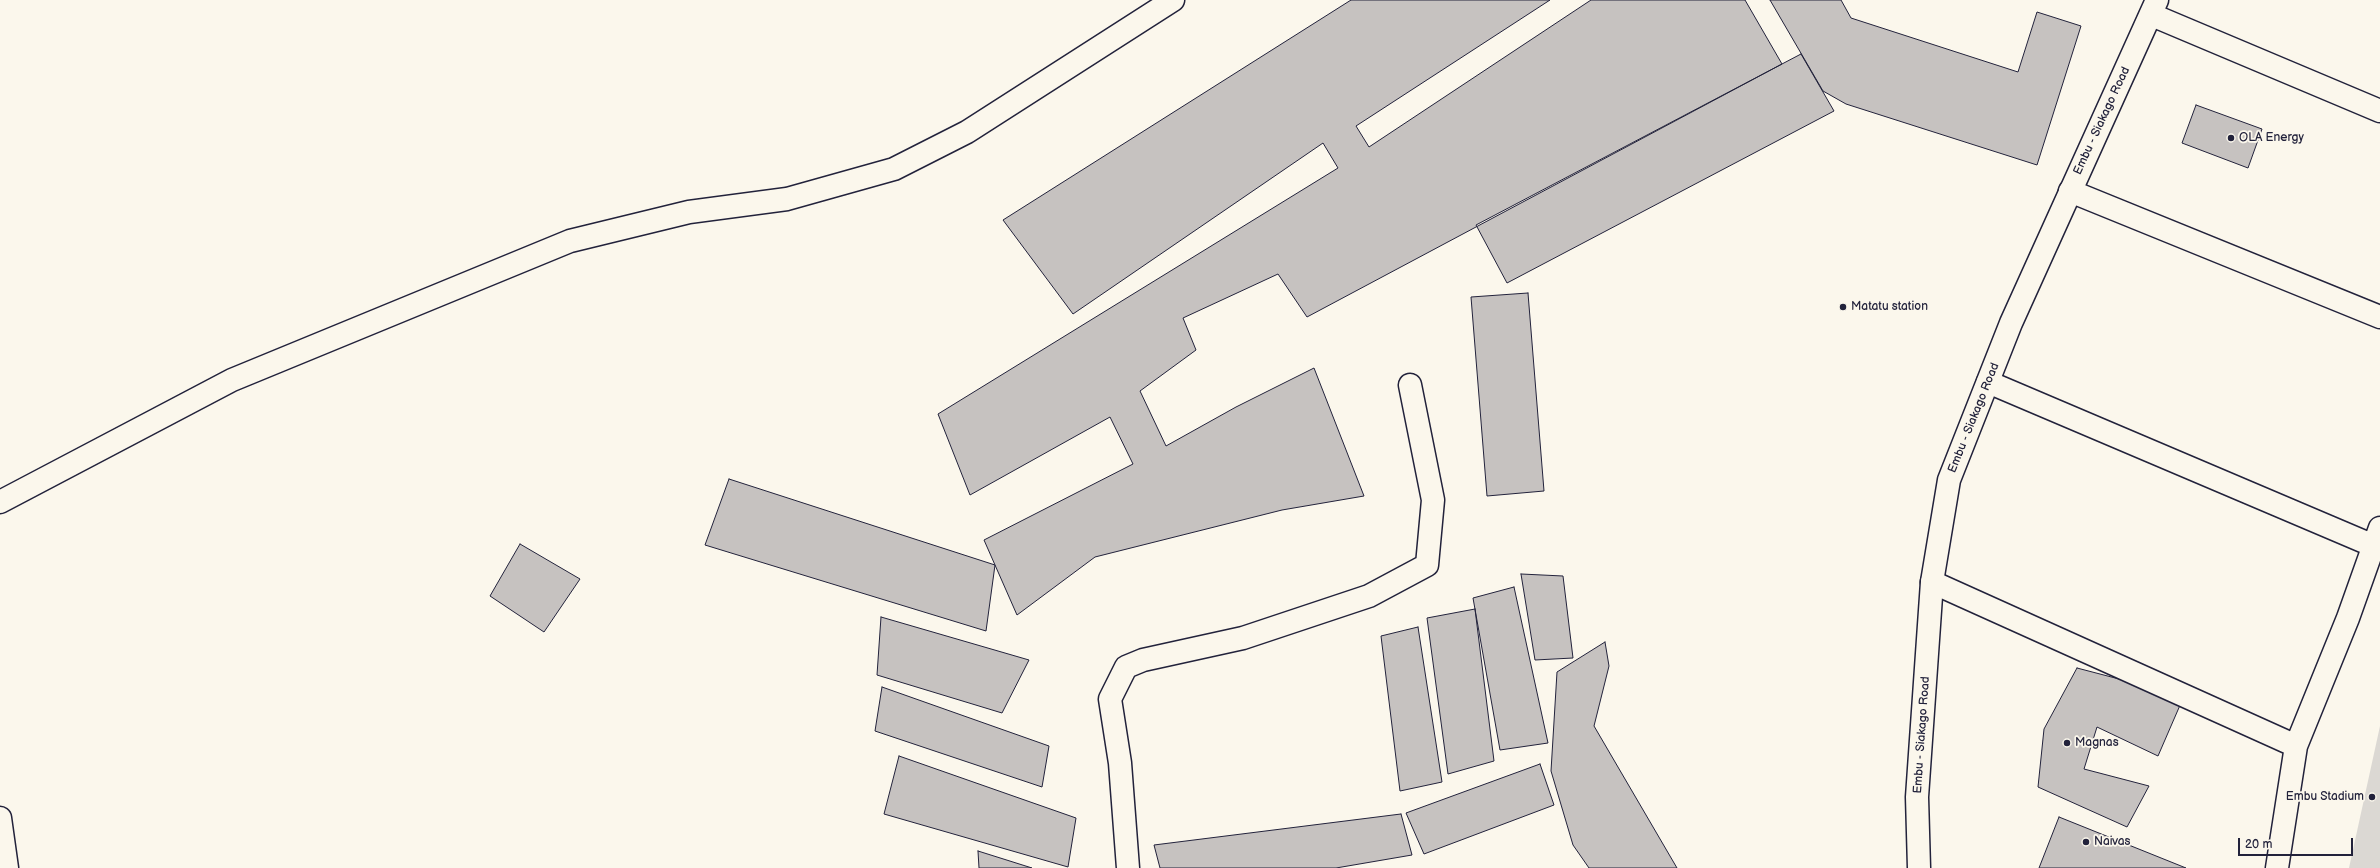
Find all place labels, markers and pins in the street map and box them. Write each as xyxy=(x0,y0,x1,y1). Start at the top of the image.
place label: OLA Energy xyxy=(2239,131,2304,145)
marker: OLA Energy xyxy=(2226,133,2236,143)
place label: Matatu station xyxy=(1851,300,1928,314)
marker: Matatu station xyxy=(1838,302,1848,312)
place label: Magnas xyxy=(2075,736,2119,750)
marker: Magnas xyxy=(2062,738,2072,748)
place label: Embu Stadium xyxy=(2286,790,2364,804)
marker: Embu Stadium xyxy=(2367,792,2377,802)
place label: Naivas xyxy=(2094,835,2131,849)
marker: Naivas xyxy=(2081,837,2091,847)

